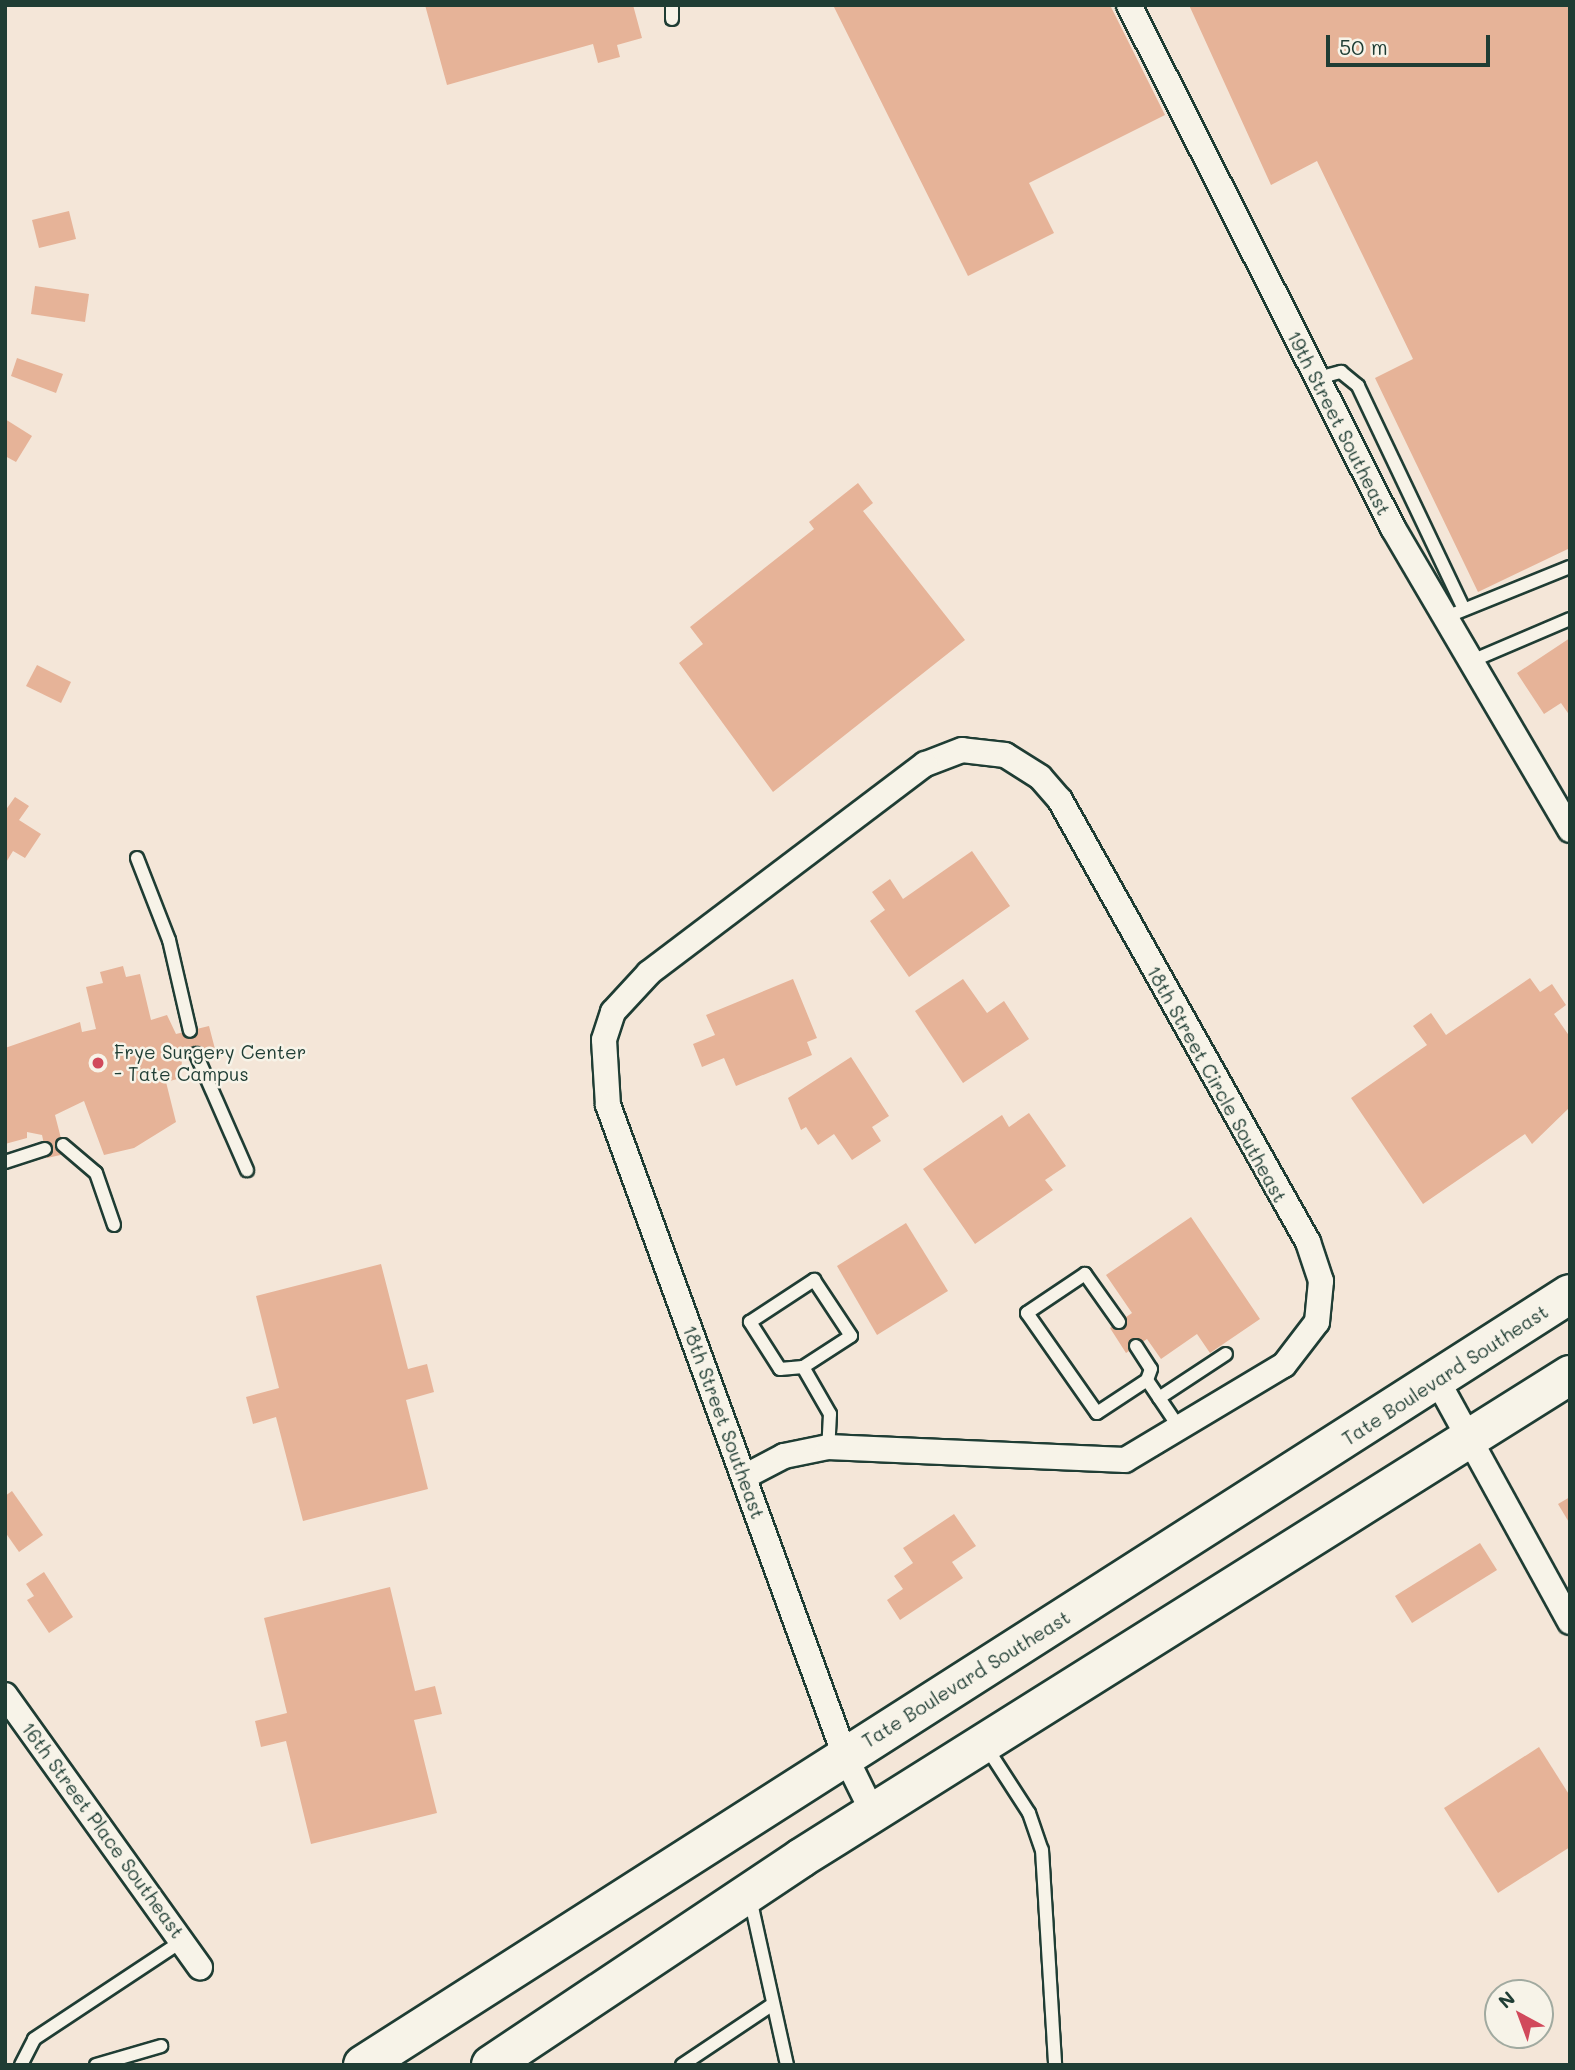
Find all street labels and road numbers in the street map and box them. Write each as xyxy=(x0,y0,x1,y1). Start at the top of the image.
street label: 19th Street Southeast xyxy=(1283,327,1395,519)
street label: 18th Street Circle Southeast xyxy=(1142,962,1292,1206)
street label: Tate Boulevard Southeast xyxy=(1338,1300,1552,1450)
street label: 18th Street Southeast xyxy=(678,1322,770,1522)
street label: Tate Boulevard Southeast xyxy=(858,1606,1074,1752)
street label: 16th Street Place Southeast xyxy=(17,1718,189,1942)

